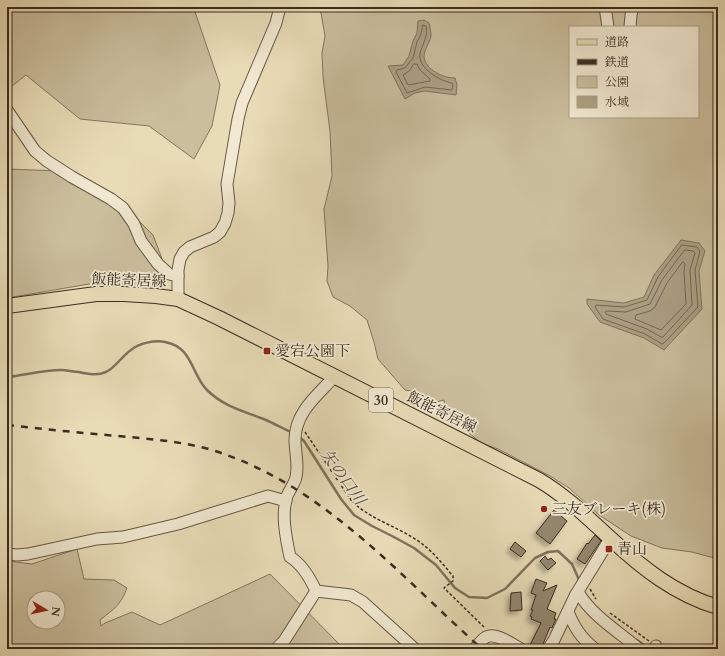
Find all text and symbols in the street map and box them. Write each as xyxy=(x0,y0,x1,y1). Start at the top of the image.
legend xyxy=(569,26,699,118)
text: 道路 xyxy=(605,34,629,50)
text: 鉄道 xyxy=(604,54,629,70)
text: 公園 xyxy=(605,74,629,90)
text: 水域 xyxy=(605,94,629,110)
street label: 飯能寄居線 xyxy=(91,269,167,291)
place label: 愛宕公園下 xyxy=(275,341,350,361)
marker: 愛宕公園下 xyxy=(262,346,272,356)
street label: 飯能寄居線 xyxy=(404,387,480,437)
road number: 30 xyxy=(369,388,393,412)
water label: 矢の口川 xyxy=(315,445,372,511)
place label: 三友ブレーキ(株) xyxy=(552,499,666,519)
marker: 三友ブレーキ(株) xyxy=(539,504,549,514)
place label: 青山 xyxy=(617,539,647,559)
marker: 青山 xyxy=(604,544,614,554)
north arrow xyxy=(26,590,66,630)
text: N xyxy=(47,606,64,618)

